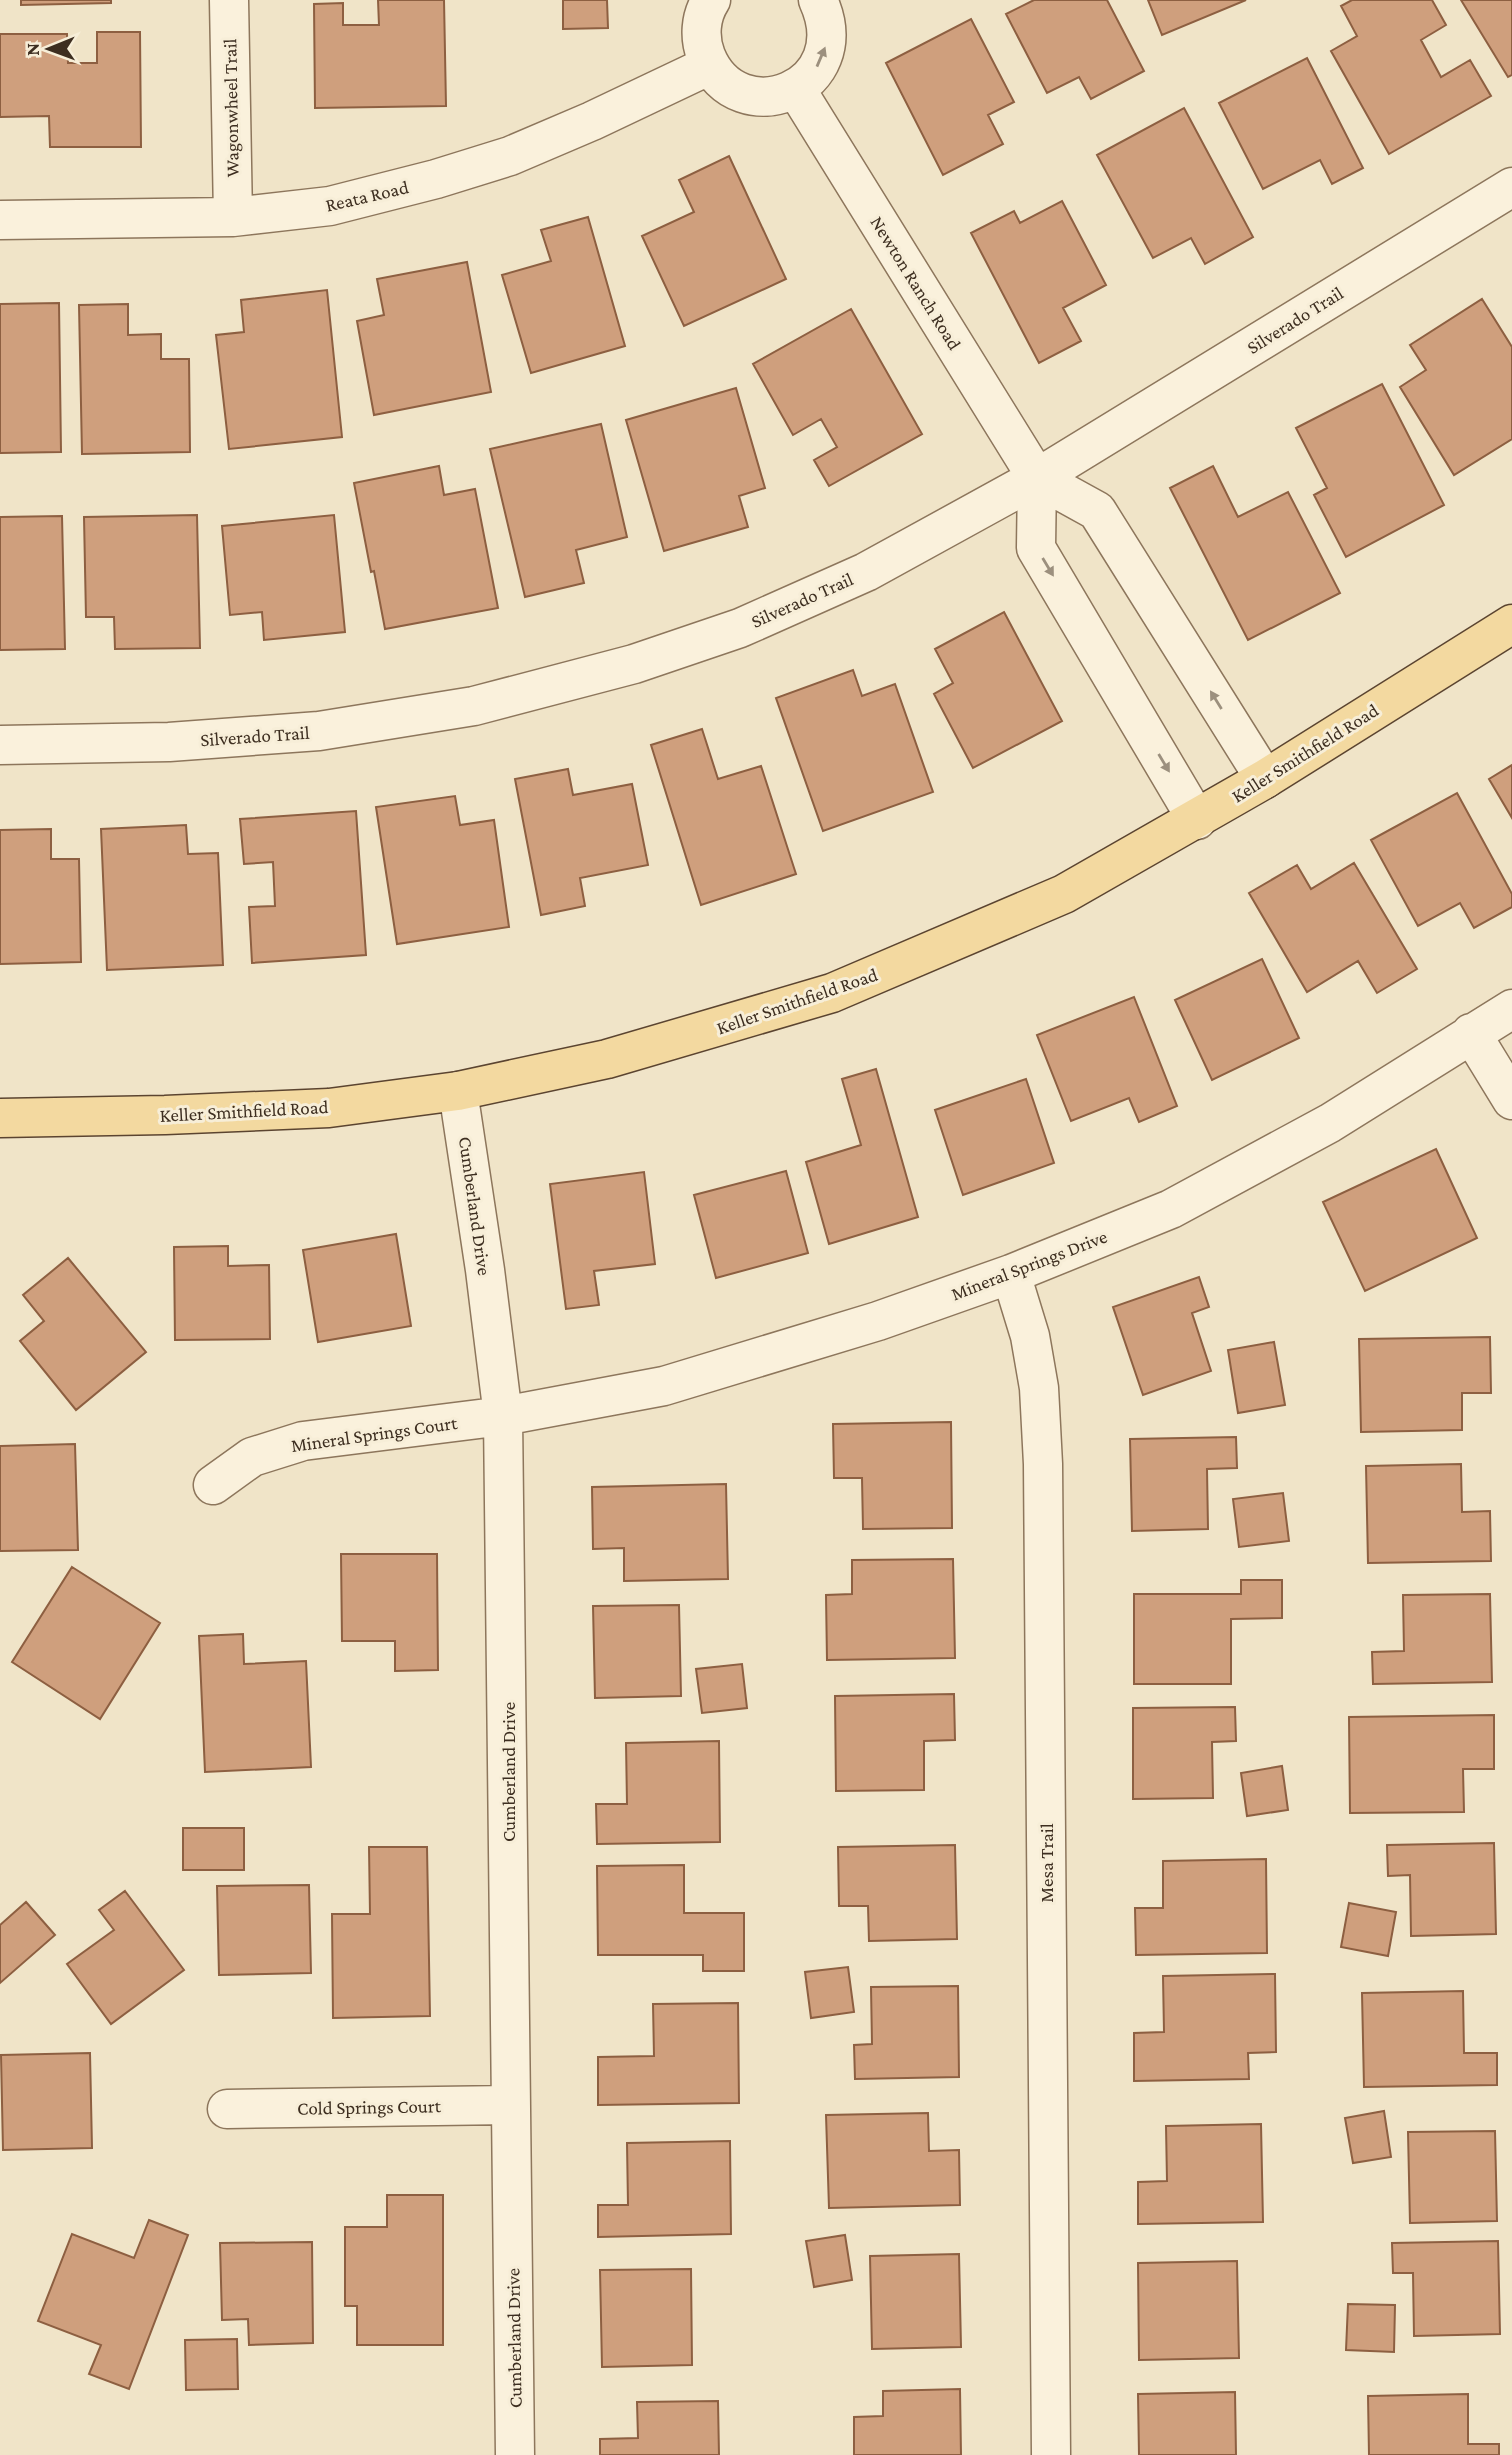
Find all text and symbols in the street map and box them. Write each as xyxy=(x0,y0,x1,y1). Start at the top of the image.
north arrow xyxy=(14,14,84,84)
street label: Wagonwheel Trail xyxy=(219,38,243,178)
text: N xyxy=(22,43,43,56)
one-way arrow xyxy=(815,47,826,68)
street label: Reata Road xyxy=(323,176,411,216)
street label: Newton Ranch Road xyxy=(866,212,966,354)
street label: Silverado Trail xyxy=(1243,282,1347,358)
one-way arrow xyxy=(1041,558,1054,577)
street label: Silverado Trail xyxy=(748,568,856,632)
one-way arrow xyxy=(1209,691,1222,710)
street label: Keller Smithfield Road xyxy=(1228,699,1382,807)
street label: Silverado Trail xyxy=(200,722,310,750)
one-way arrow xyxy=(1157,753,1170,772)
street label: Keller Smithfield Road xyxy=(714,964,880,1038)
street label: Keller Smithfield Road xyxy=(159,1096,329,1126)
street label: Cumberland Drive xyxy=(455,1135,495,1277)
street label: Mineral Springs Drive xyxy=(948,1226,1110,1304)
street label: Mineral Springs Court xyxy=(290,1412,459,1456)
street label: Cumberland Drive xyxy=(498,1702,519,1842)
street label: Mesa Trail xyxy=(1036,1823,1057,1903)
street label: Cold Springs Court xyxy=(297,2095,442,2119)
street label: Cumberland Drive xyxy=(502,2268,526,2408)

